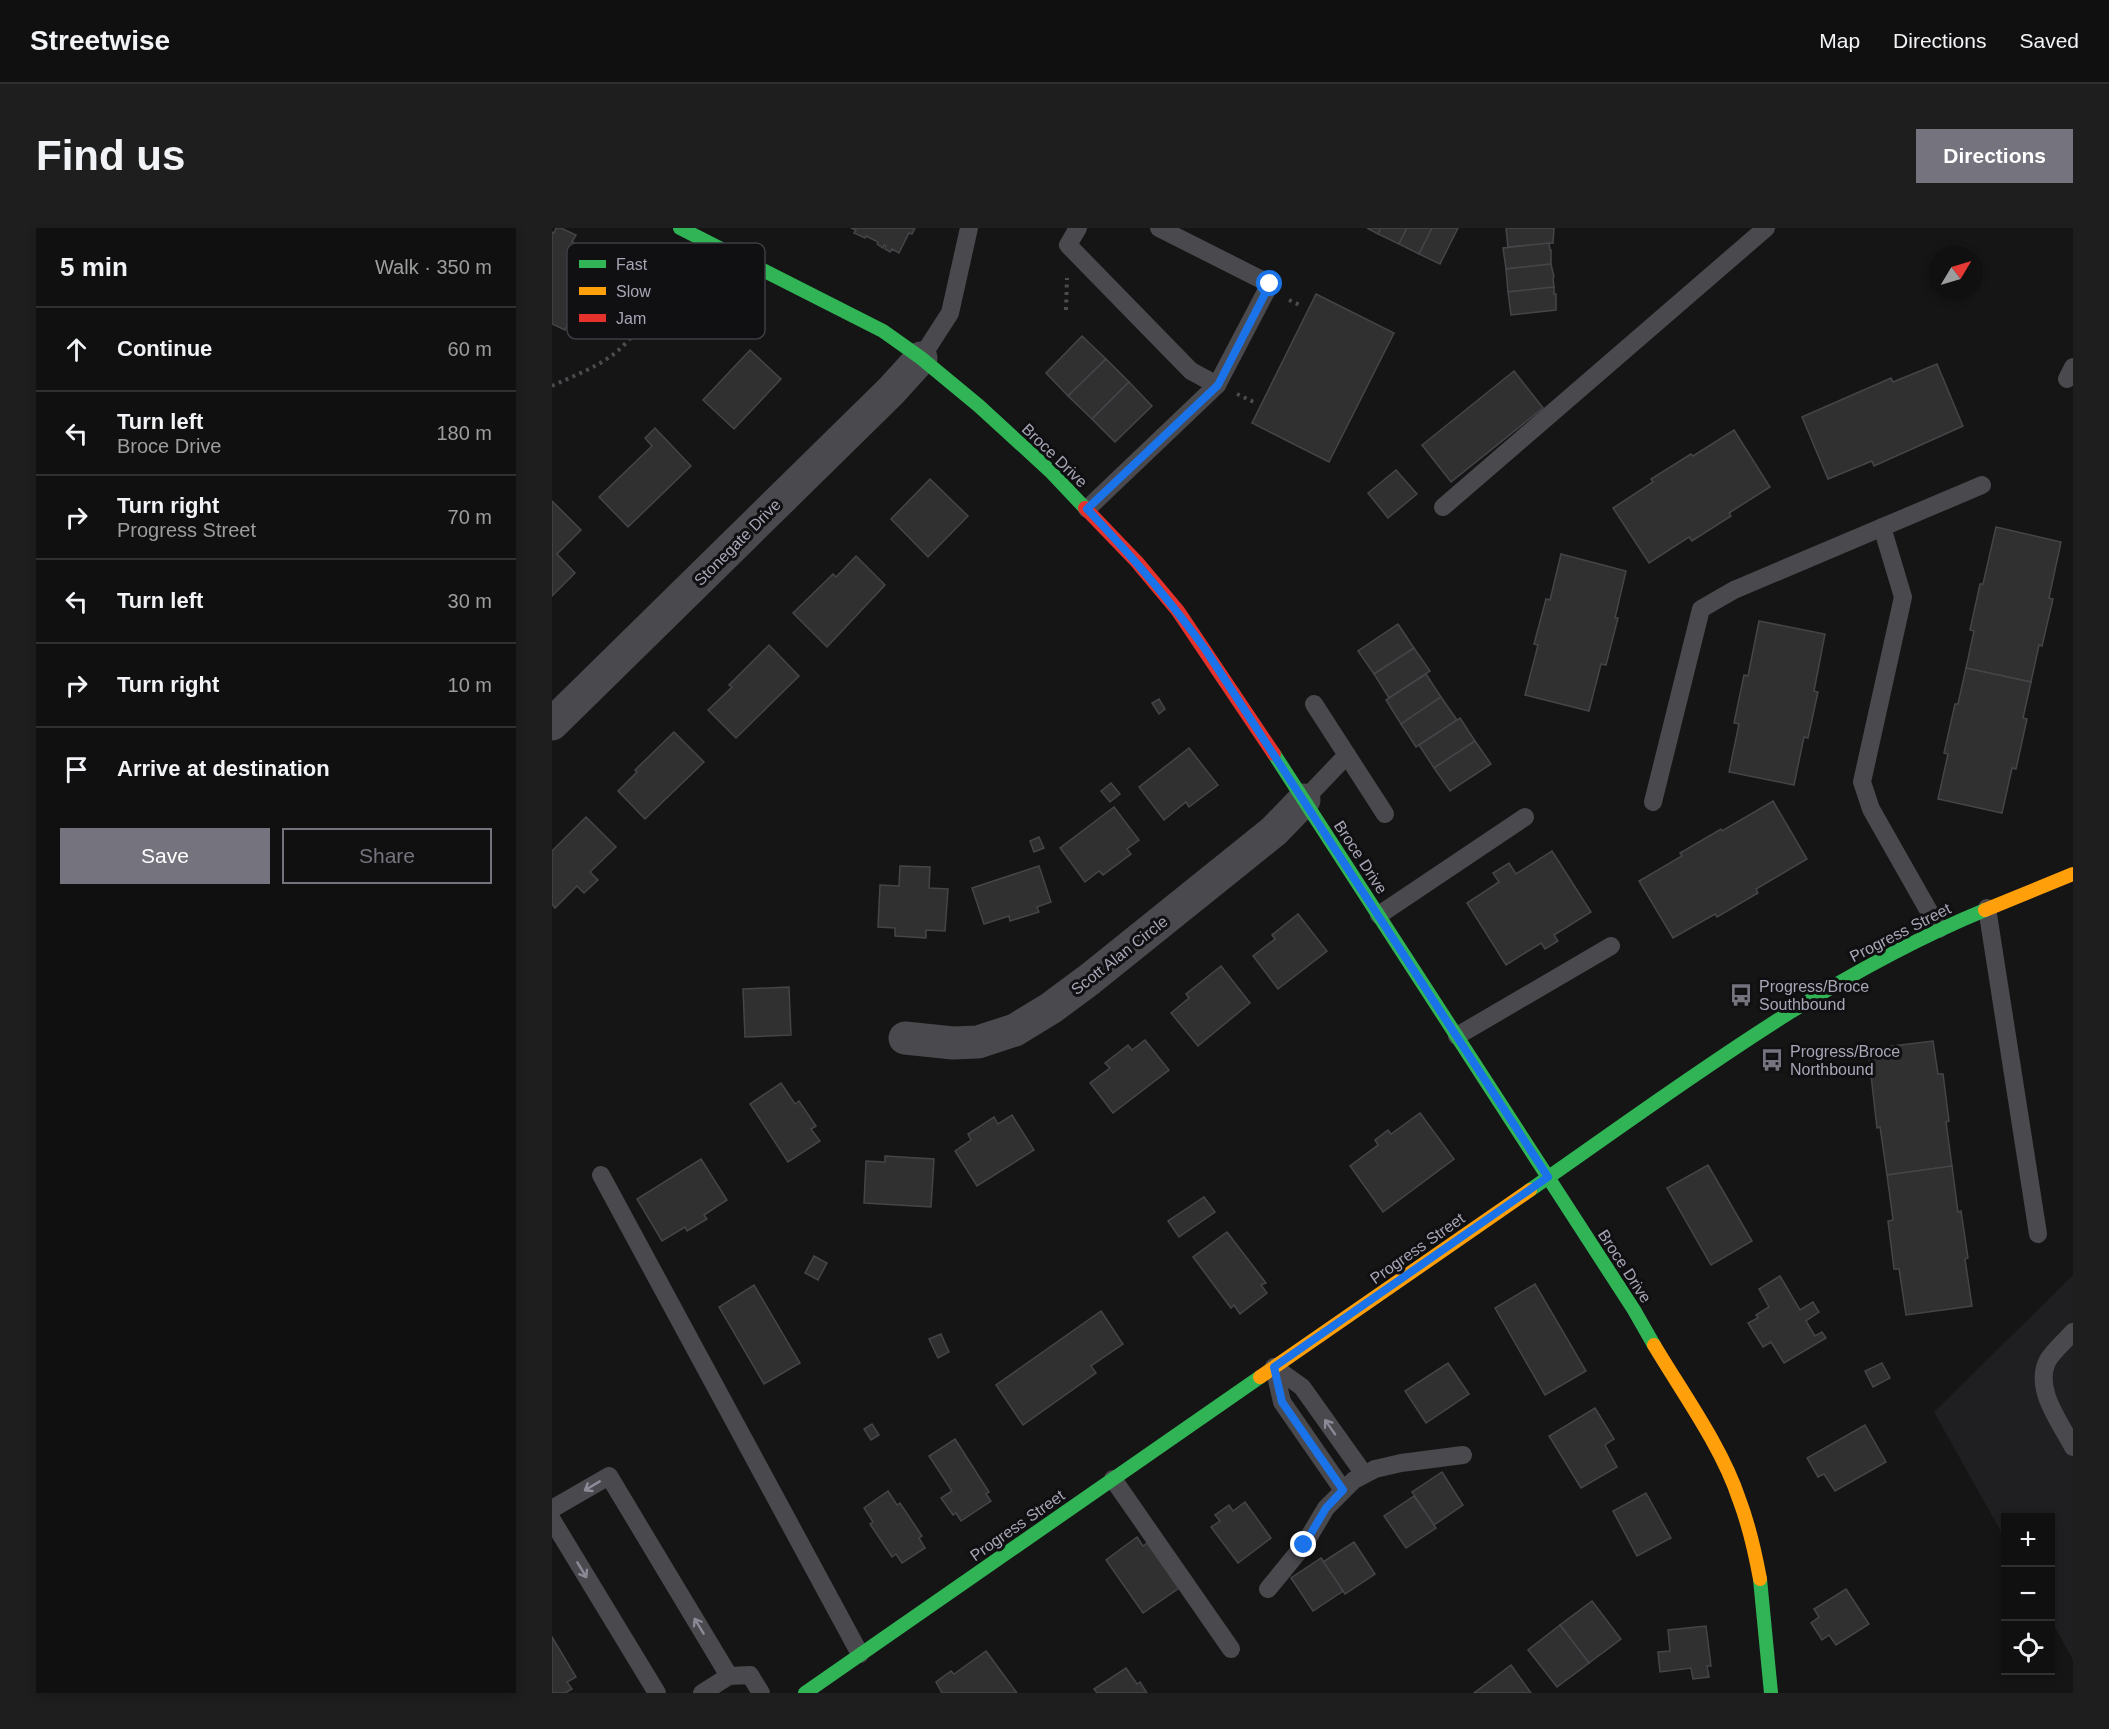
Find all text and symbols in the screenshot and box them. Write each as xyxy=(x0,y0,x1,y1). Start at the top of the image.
text: Streetwise xyxy=(30,25,170,56)
text: Map xyxy=(1819,29,1860,52)
text: Directions xyxy=(1893,29,1986,52)
text: Saved xyxy=(2019,29,2079,52)
button: Directions xyxy=(1916,129,2073,183)
text: Find us xyxy=(36,132,185,179)
legend xyxy=(567,243,765,339)
north arrow xyxy=(1929,246,1983,300)
text: 5 min xyxy=(60,252,128,282)
text: Walk · 350 m xyxy=(375,256,492,278)
text: Fast xyxy=(616,256,648,273)
route start xyxy=(1256,270,1282,296)
text: Slow xyxy=(616,283,651,300)
text: Jam xyxy=(616,310,646,327)
icon: ahead xyxy=(60,333,93,366)
text: Continue xyxy=(117,336,212,361)
text: 60 m xyxy=(448,338,492,360)
text: Turn left xyxy=(117,409,203,434)
icon: left xyxy=(60,417,93,450)
street label: Broce Drive xyxy=(1019,420,1091,491)
text: 180 m xyxy=(436,422,492,444)
text: Broce Drive xyxy=(117,435,221,457)
text: Turn right xyxy=(117,493,219,518)
street label: Stonegate Drive xyxy=(691,496,784,589)
icon: right xyxy=(60,501,93,534)
text: 70 m xyxy=(448,506,492,528)
text: Progress Street xyxy=(117,519,256,541)
icon: left xyxy=(60,585,93,618)
text: Turn left xyxy=(117,588,203,613)
text: 30 m xyxy=(448,590,492,612)
icon: right xyxy=(60,669,93,702)
text: Turn right xyxy=(117,672,219,697)
text: 10 m xyxy=(448,674,492,696)
icon: arrive xyxy=(60,753,93,786)
text: Arrive at destination xyxy=(117,756,330,781)
street label: Broce Drive xyxy=(1331,818,1391,897)
button: Save xyxy=(60,828,270,884)
button: Share xyxy=(282,828,492,884)
street label: Progress Street xyxy=(1847,899,1954,965)
street label: Scott Alan Circle xyxy=(1068,913,1171,998)
place label: Progress/Broce Southbound xyxy=(1759,978,1869,1013)
bus stop icon: Progress/Broce Southbound xyxy=(1728,982,1754,1008)
place label: Progress/Broce Northbound xyxy=(1790,1043,1900,1078)
bus stop icon: Progress/Broce Northbound xyxy=(1759,1047,1785,1073)
street label: Progress Street xyxy=(1367,1209,1468,1287)
street label: Broce Drive xyxy=(1595,1227,1655,1306)
one-way arrow xyxy=(1324,1419,1336,1435)
one-way arrow xyxy=(584,1480,601,1492)
street label: Progress Street xyxy=(967,1486,1068,1564)
map controls xyxy=(2001,1513,2055,1675)
button: + xyxy=(2001,1513,2055,1567)
route end xyxy=(1290,1531,1316,1557)
one-way arrow xyxy=(577,1561,589,1578)
button: − xyxy=(2001,1567,2055,1621)
one-way arrow xyxy=(693,1618,705,1635)
button: locate xyxy=(2001,1621,2055,1675)

